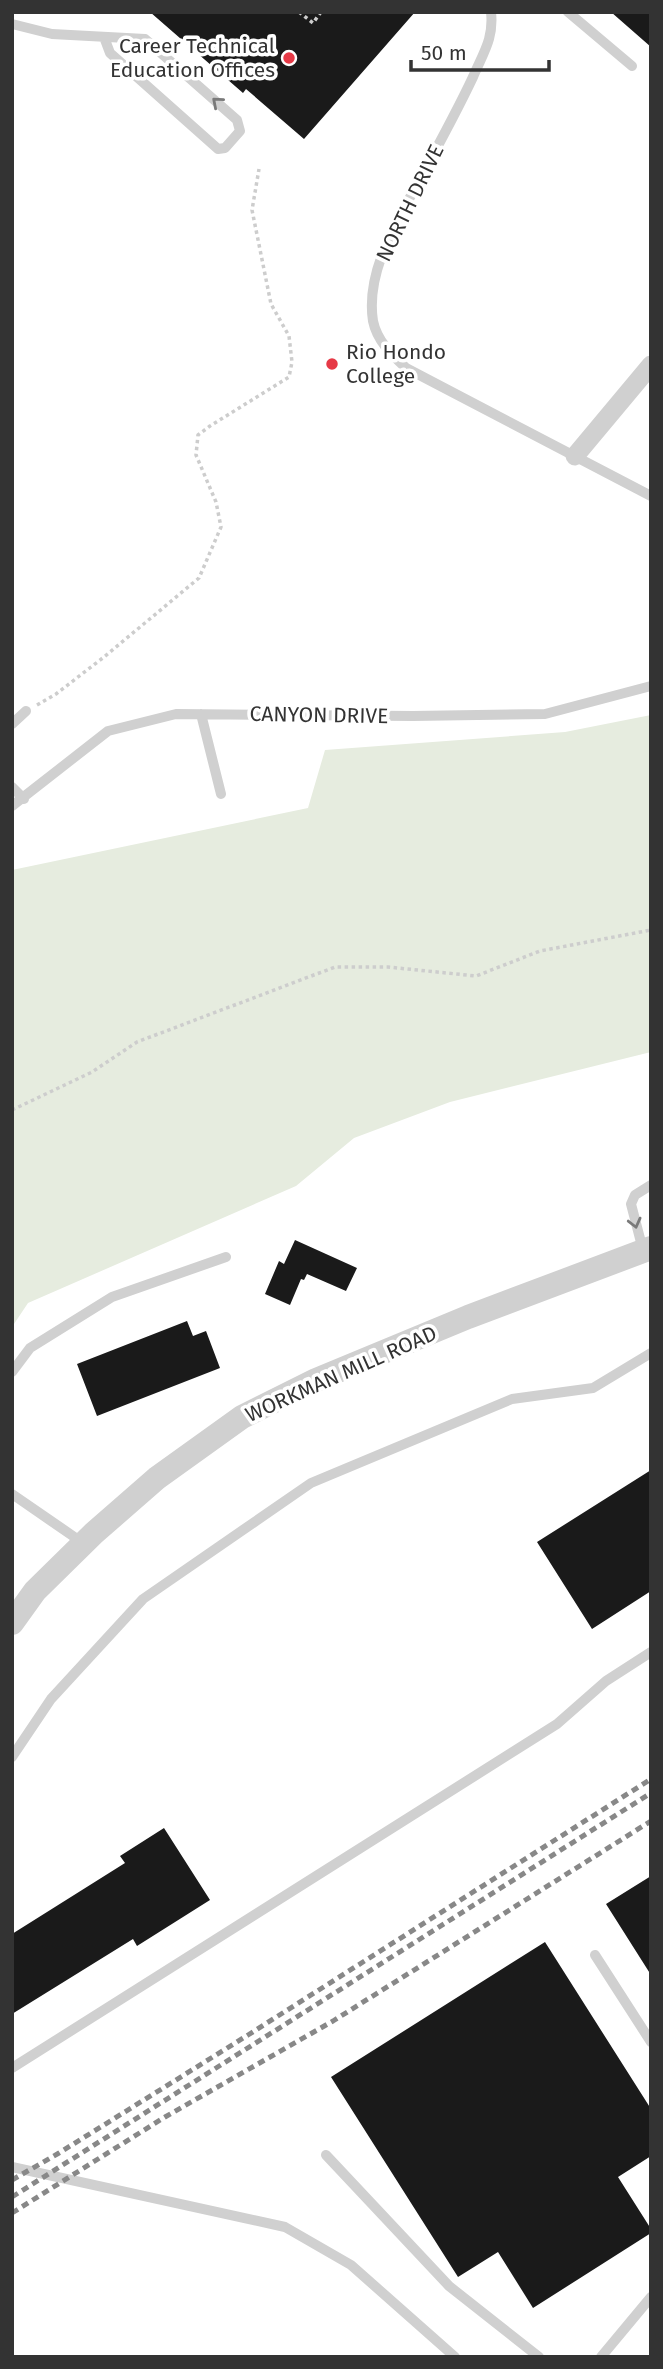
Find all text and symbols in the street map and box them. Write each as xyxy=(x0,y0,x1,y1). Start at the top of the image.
scale bar xyxy=(411,28,549,72)
place label: Career Technical Education Offices xyxy=(110,33,275,83)
text: 50 m xyxy=(421,40,467,66)
marker: Career Technical Education Offices xyxy=(281,50,297,66)
one-way arrow xyxy=(212,98,225,111)
street label: NORTH DRIVE xyxy=(370,140,450,266)
place label: Rio Hondo College xyxy=(346,339,446,389)
marker: Rio Hondo College xyxy=(324,356,340,372)
street label: CANYON DRIVE xyxy=(249,701,389,729)
one-way arrow xyxy=(627,1217,641,1229)
street label: WORKMAN MILL ROAD xyxy=(241,1320,441,1428)

